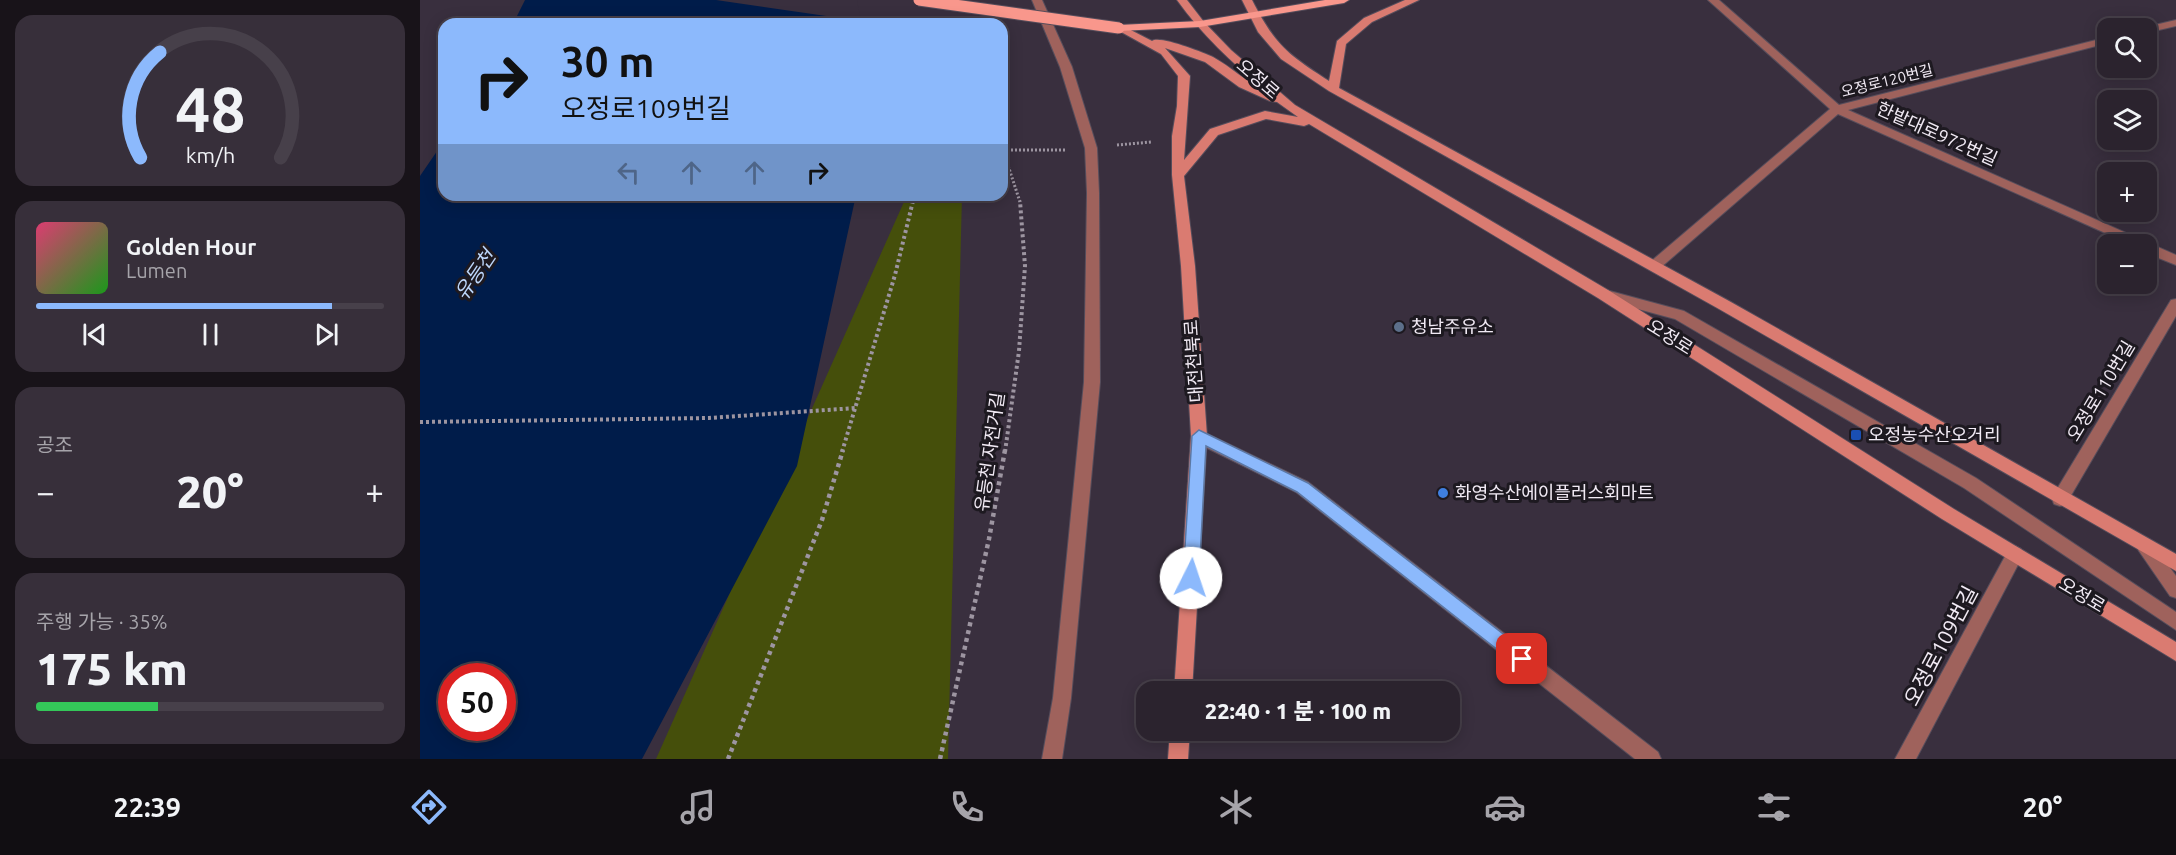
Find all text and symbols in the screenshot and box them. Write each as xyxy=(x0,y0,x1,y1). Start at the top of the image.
map controls xyxy=(2097,18,2157,294)
button: search xyxy=(2097,18,2157,78)
text: 30 m xyxy=(561,38,655,85)
icon: right xyxy=(462,42,540,120)
street label: 오정로 xyxy=(1233,54,1284,102)
street label: 오정로120번길 xyxy=(1839,61,1935,100)
text: 48 xyxy=(175,74,245,144)
button: layers xyxy=(2097,90,2157,150)
text: 오정로109번길 xyxy=(561,93,731,123)
street label: 한밭대로972번길 xyxy=(1874,98,2001,169)
text: km/h xyxy=(185,143,235,167)
icon: left xyxy=(612,156,645,189)
icon: ahead xyxy=(675,156,708,189)
icon: ahead xyxy=(738,156,771,189)
icon: right xyxy=(801,156,834,189)
button: + xyxy=(2097,162,2157,222)
text: Golden Hour xyxy=(126,234,256,259)
button: − xyxy=(2097,234,2157,294)
water label: 유등천 xyxy=(450,243,501,304)
text: Lumen xyxy=(126,259,187,282)
street label: 오정로 xyxy=(1644,315,1697,358)
place label: 청남주유소 xyxy=(1411,316,1494,336)
icon: previous xyxy=(78,318,111,351)
icon: pause xyxy=(194,318,227,351)
icon: next xyxy=(310,318,343,351)
street label: 대전천북로 xyxy=(1180,319,1206,403)
marker: 청남주유소 xyxy=(1392,320,1406,334)
street label: 오정로110번길 xyxy=(2062,337,2138,444)
street label: 유등천 자전거길 xyxy=(971,391,1007,513)
place label: 오정농수산오거리 xyxy=(1868,424,2000,444)
marker: 오정농수산오거리 xyxy=(1849,428,1863,442)
text: 공조 xyxy=(36,433,73,456)
text: 20° xyxy=(176,466,244,517)
text: − xyxy=(36,473,55,510)
text: + xyxy=(365,473,384,510)
place label: 화영수산에이플러스회마트 xyxy=(1455,482,1654,502)
marker: 화영수산에이플러스회마트 xyxy=(1436,486,1450,500)
position arrow xyxy=(1159,546,1223,610)
street label: 오정로 xyxy=(2056,573,2109,616)
street label: 오정로109번길 xyxy=(1899,582,1982,710)
text: 주행 가능 · 35% xyxy=(36,610,168,633)
pin xyxy=(1496,633,1547,684)
icon: arrive xyxy=(1505,642,1538,675)
text: 175 km xyxy=(36,643,188,694)
speed limit sign: 50 xyxy=(438,663,516,741)
text: 22:40 · 1 분 · 100 m xyxy=(1205,698,1391,723)
icon: directions xyxy=(408,786,450,828)
icon: music xyxy=(677,786,719,828)
icon: phone xyxy=(946,786,988,828)
icon: climate xyxy=(1215,786,1257,828)
icon: car xyxy=(1484,786,1526,828)
icon: filters xyxy=(1753,786,1795,828)
text: 22:39 xyxy=(114,792,181,822)
text: 20° xyxy=(2022,792,2062,822)

